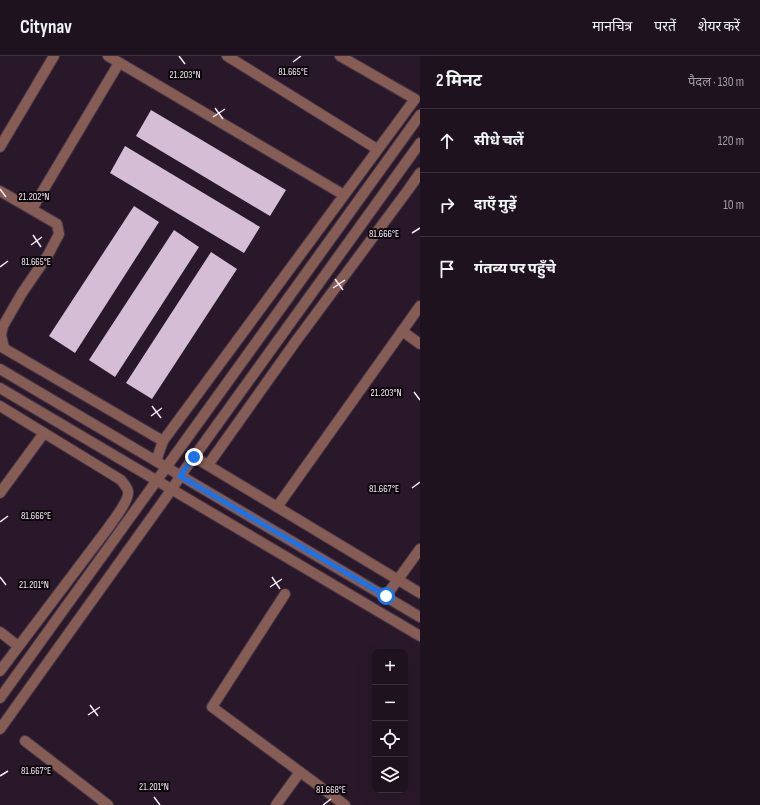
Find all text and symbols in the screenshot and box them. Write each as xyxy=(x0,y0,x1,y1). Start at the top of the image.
text: Citynav xyxy=(20,16,72,39)
text: मानचित्र xyxy=(592,18,632,35)
text: परतें xyxy=(654,18,676,35)
text: शेयर करें xyxy=(698,18,740,35)
text: 81.665°E xyxy=(278,66,308,78)
text: 21.203°N xyxy=(170,69,201,81)
text: 2 मिनट xyxy=(436,71,482,91)
text: पैदल · 130 m xyxy=(688,74,744,90)
icon: ahead xyxy=(436,130,458,152)
text: सीधे चलें xyxy=(474,131,524,150)
text: 120 m xyxy=(718,133,744,149)
text: 21.202°N xyxy=(19,191,49,203)
icon: right xyxy=(436,194,458,216)
text: दाएँ मुड़ें xyxy=(474,195,517,214)
text: 10 m xyxy=(723,197,744,213)
text: 81.666°E xyxy=(369,228,399,240)
text: 81.665°E xyxy=(21,256,51,268)
icon: arrive xyxy=(436,258,458,280)
text: गंतव्य पर पहुँचे xyxy=(474,259,556,278)
text: 21.203°N xyxy=(371,387,402,399)
route end xyxy=(185,448,203,466)
text: 81.667°E xyxy=(369,483,399,495)
text: 81.666°E xyxy=(21,510,51,522)
text: 21.201°N xyxy=(19,579,49,591)
route start xyxy=(377,587,395,605)
map controls xyxy=(372,649,408,793)
button: + xyxy=(372,649,408,685)
button: − xyxy=(372,685,408,721)
button: locate xyxy=(372,721,408,757)
button: layers xyxy=(372,757,408,793)
text: 81.667°E xyxy=(21,765,51,777)
text: 21.201°N xyxy=(139,781,169,793)
text: 81.668°E xyxy=(316,784,346,796)

